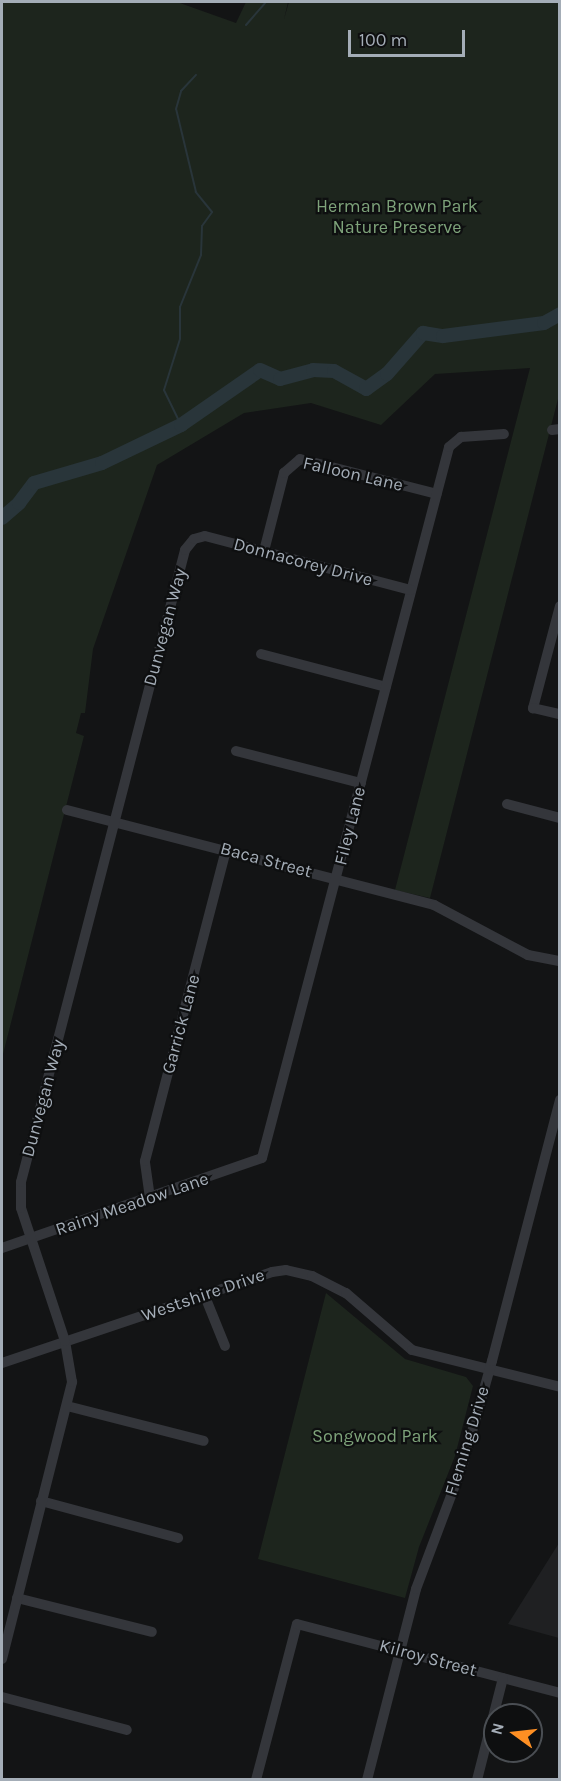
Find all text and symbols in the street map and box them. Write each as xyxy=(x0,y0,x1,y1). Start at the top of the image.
scale bar xyxy=(351,18,468,56)
text: 100 m xyxy=(359,29,407,51)
park label: Herman Brown Park Nature Preserve xyxy=(316,196,478,238)
street label: Falloon Lane xyxy=(301,452,405,496)
street label: Donnacorey Drive xyxy=(231,533,375,591)
street label: Dunvegan Way xyxy=(139,566,191,688)
street label: Filey Lane xyxy=(330,784,370,868)
street label: Baca Street xyxy=(218,837,314,883)
street label: Garrick Lane xyxy=(157,972,205,1076)
street label: Dunvegan Way xyxy=(17,1037,69,1159)
street label: Rainy Meadow Lane xyxy=(53,1168,211,1240)
street label: Westshire Drive xyxy=(139,1264,267,1326)
street label: Fleming Drive xyxy=(440,1384,494,1498)
park label: Songwood Park xyxy=(312,1425,438,1447)
street label: Kilroy Street xyxy=(377,1635,479,1681)
north arrow xyxy=(483,1703,543,1763)
text: N xyxy=(486,1721,508,1737)

